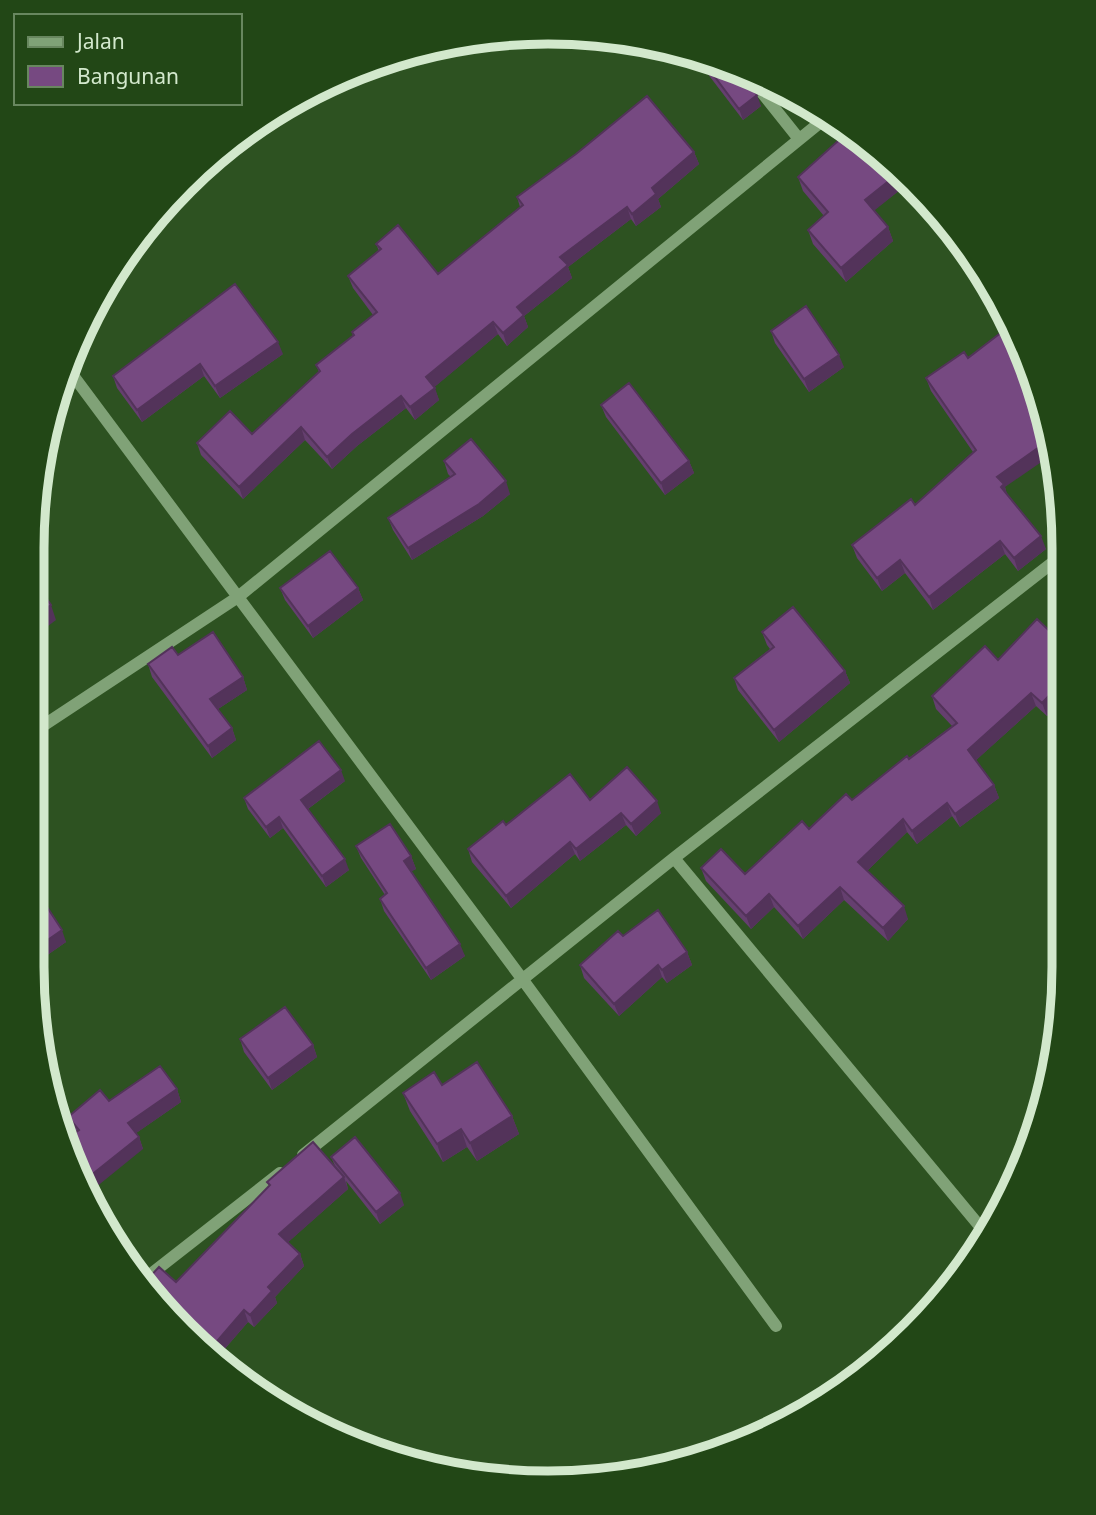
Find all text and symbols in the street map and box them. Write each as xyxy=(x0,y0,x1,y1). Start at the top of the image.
legend xyxy=(14,14,242,105)
text: Jalan xyxy=(75,27,125,55)
text: Bangunan xyxy=(77,62,179,90)

